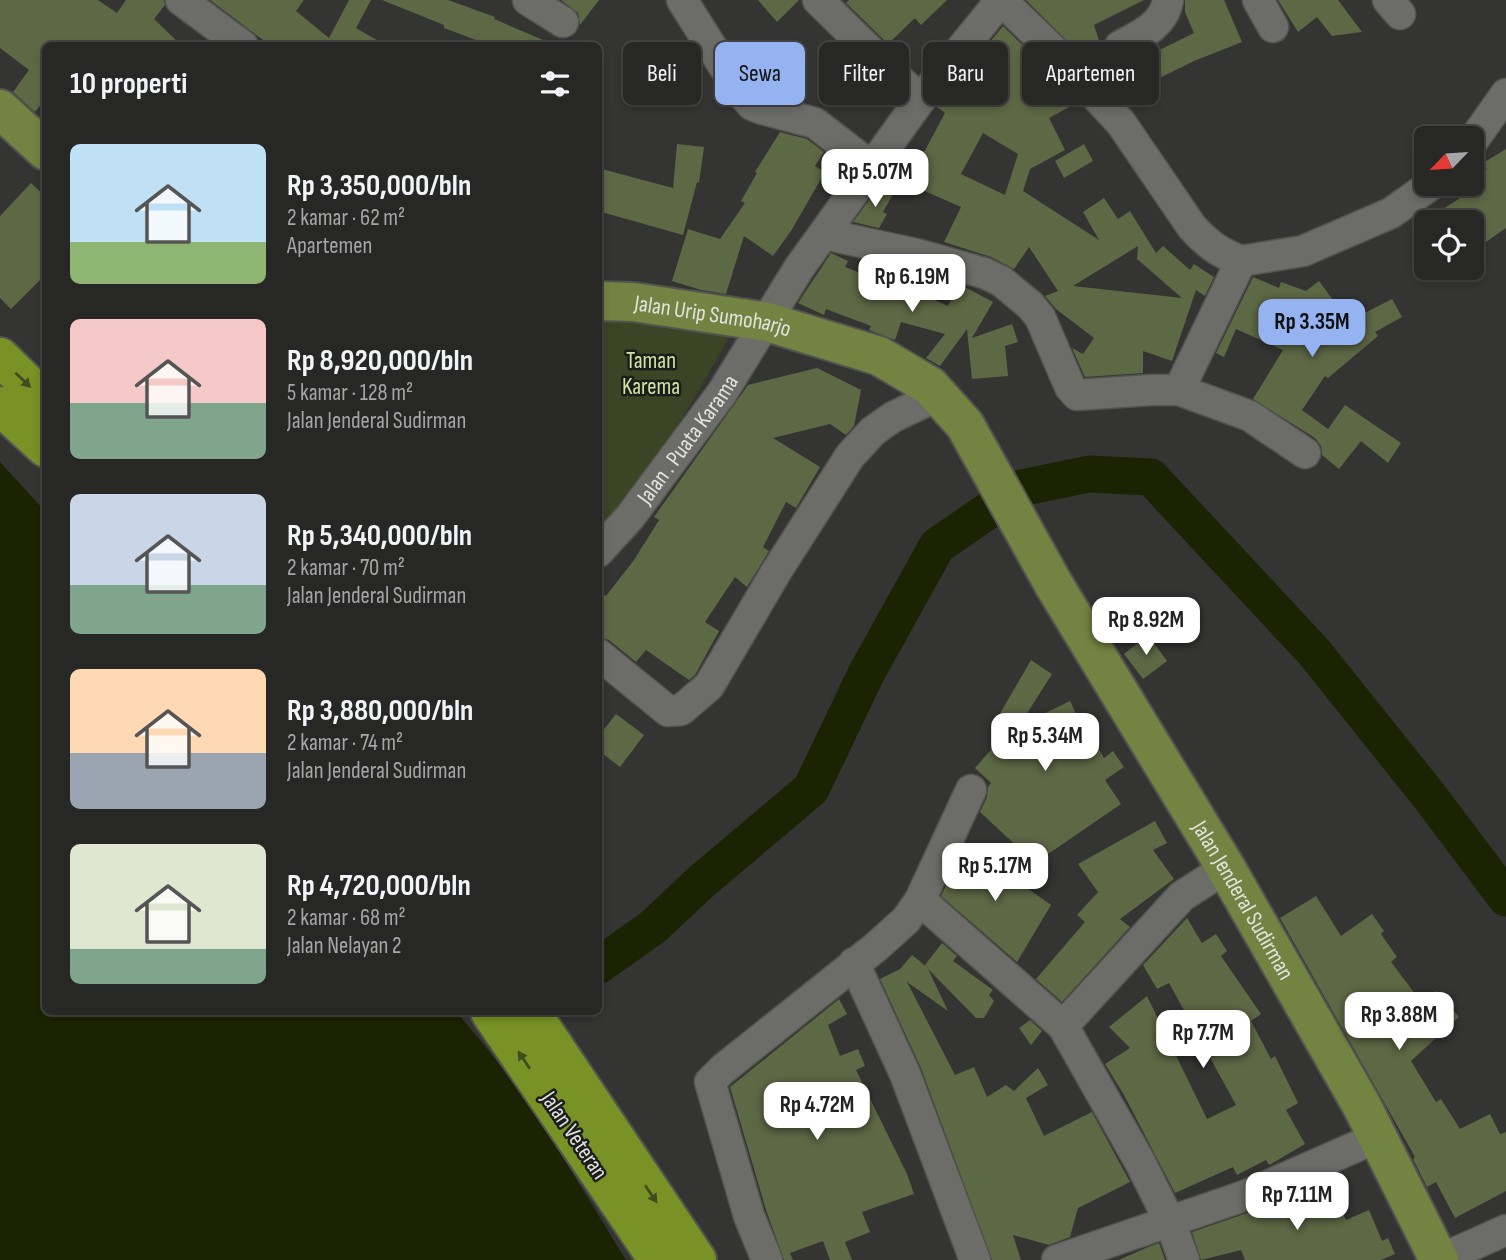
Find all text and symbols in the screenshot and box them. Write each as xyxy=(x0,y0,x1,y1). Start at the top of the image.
chip: Beli xyxy=(623,42,701,105)
chip: Sewa xyxy=(715,42,805,105)
chip: Filter xyxy=(819,42,909,105)
chip: Baru xyxy=(923,42,1008,105)
chip: Apartemen xyxy=(1022,42,1159,105)
icon: filters xyxy=(536,65,574,103)
text: 10 properti xyxy=(70,66,187,102)
north arrow xyxy=(1414,126,1484,196)
map controls xyxy=(1414,126,1484,280)
pin: Rp 5.07M xyxy=(803,150,947,209)
text: Rp 5.07M xyxy=(837,158,913,186)
text: Rp 3,350,000/bln xyxy=(287,168,471,204)
icon: home xyxy=(126,172,210,256)
text: 2 kamar · 62 m² xyxy=(287,204,405,232)
button: locate xyxy=(1414,210,1484,280)
text: Apartemen xyxy=(287,232,372,260)
pin: Rp 6.19M xyxy=(840,254,984,314)
text: Rp 6.19M xyxy=(874,263,950,291)
street label: Jalan Urip Sumoharjo xyxy=(631,289,794,344)
pin: Rp 3.35M xyxy=(1240,300,1384,359)
text: Rp 3.35M xyxy=(1274,308,1350,336)
text: Rp 8,920,000/bln xyxy=(287,343,473,379)
icon: home xyxy=(126,347,210,431)
park label: Taman Karema xyxy=(622,347,680,401)
street label: Jalan . Puata Karama xyxy=(631,370,745,511)
one-way arrow xyxy=(14,371,31,387)
text: 5 kamar · 128 m² xyxy=(287,379,413,407)
text: Jalan Jenderal Sudirman xyxy=(287,407,466,435)
text: Rp 5,340,000/bln xyxy=(287,518,472,554)
icon: home xyxy=(126,522,210,606)
text: 2 kamar · 70 m² xyxy=(287,554,405,582)
text: Jalan Jenderal Sudirman xyxy=(287,582,466,610)
pin: Rp 8.92M xyxy=(1074,598,1218,657)
text: Rp 8.92M xyxy=(1108,606,1184,634)
text: Rp 3,880,000/bln xyxy=(287,693,473,729)
icon: home xyxy=(126,697,210,781)
pin: Rp 5.34M xyxy=(973,714,1117,773)
text: Rp 5.34M xyxy=(1007,722,1083,750)
text: 2 kamar · 74 m² xyxy=(287,729,403,757)
text: Jalan Jenderal Sudirman xyxy=(287,757,466,785)
street label: Jalan Jenderal Sudirman xyxy=(1185,815,1300,985)
pin: Rp 5.17M xyxy=(923,844,1067,903)
text: Rp 5.17M xyxy=(958,852,1032,880)
text: Rp 4,720,000/bln xyxy=(287,868,471,904)
icon: home xyxy=(126,872,210,956)
text: 2 kamar · 68 m² xyxy=(287,904,406,932)
text: Jalan Nelayan 2 xyxy=(287,932,402,960)
pin: Rp 3.88M xyxy=(1327,992,1471,1052)
text: Rp 3.88M xyxy=(1361,1001,1437,1029)
pin: Rp 7.7M xyxy=(1138,1010,1268,1070)
text: Rp 7.7M xyxy=(1172,1019,1234,1047)
one-way arrow xyxy=(517,1051,531,1069)
pin: Rp 4.72M xyxy=(745,1082,889,1142)
street label: Jalan Veteran xyxy=(534,1085,614,1185)
text: Rp 4.72M xyxy=(780,1091,854,1119)
pin: Rp 7.11M xyxy=(1225,1172,1369,1232)
text: Rp 7.11M xyxy=(1262,1181,1332,1209)
one-way arrow xyxy=(644,1185,658,1203)

